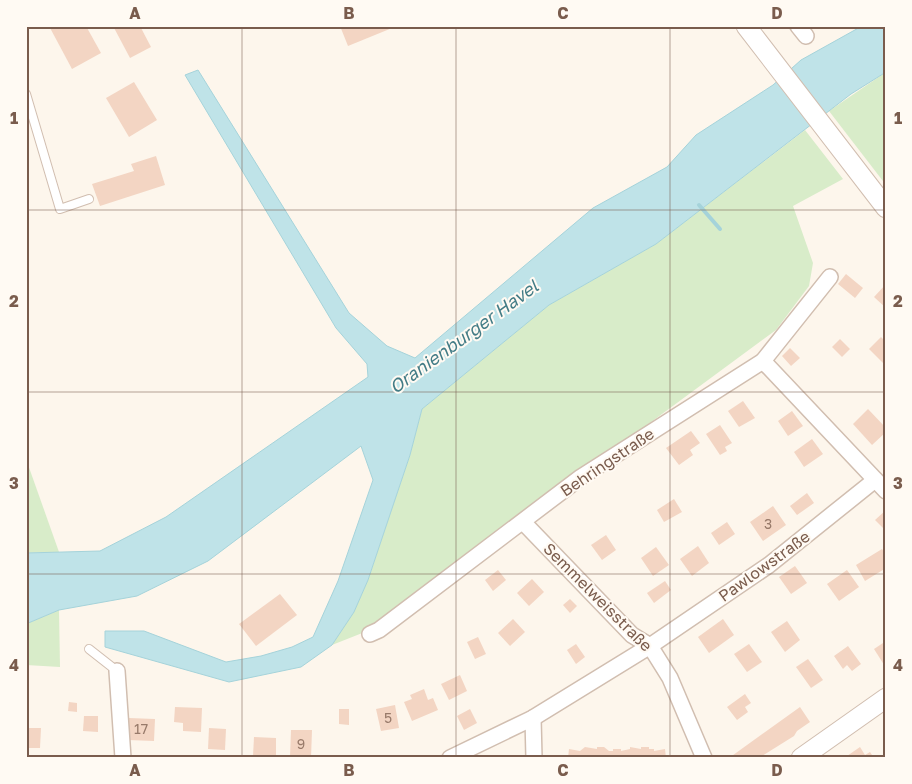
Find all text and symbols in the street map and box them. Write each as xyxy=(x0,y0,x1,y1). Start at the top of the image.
text: A xyxy=(129,3,141,23)
text: B xyxy=(343,3,355,23)
text: C xyxy=(557,3,569,23)
text: D xyxy=(771,3,783,23)
text: 1 xyxy=(10,108,18,128)
text: 1 xyxy=(894,108,902,128)
water label: Oranienburger Havel xyxy=(385,274,543,398)
text: 2 xyxy=(9,291,19,311)
text: 2 xyxy=(893,291,903,311)
street label: Behringstraße xyxy=(556,423,658,501)
text: 3 xyxy=(9,473,19,493)
text: 3 xyxy=(893,473,903,493)
house number: 3 xyxy=(764,515,772,532)
street label: Pawlowstraße xyxy=(714,526,814,606)
street label: Semmelweisstraße xyxy=(539,538,657,656)
text: 4 xyxy=(9,655,19,675)
text: 4 xyxy=(893,655,903,675)
house number: 5 xyxy=(384,709,392,726)
house number: 17 xyxy=(134,720,148,737)
house number: 9 xyxy=(297,735,305,752)
text: A xyxy=(129,760,141,780)
text: B xyxy=(343,760,355,780)
text: C xyxy=(557,760,569,780)
text: D xyxy=(771,760,783,780)

